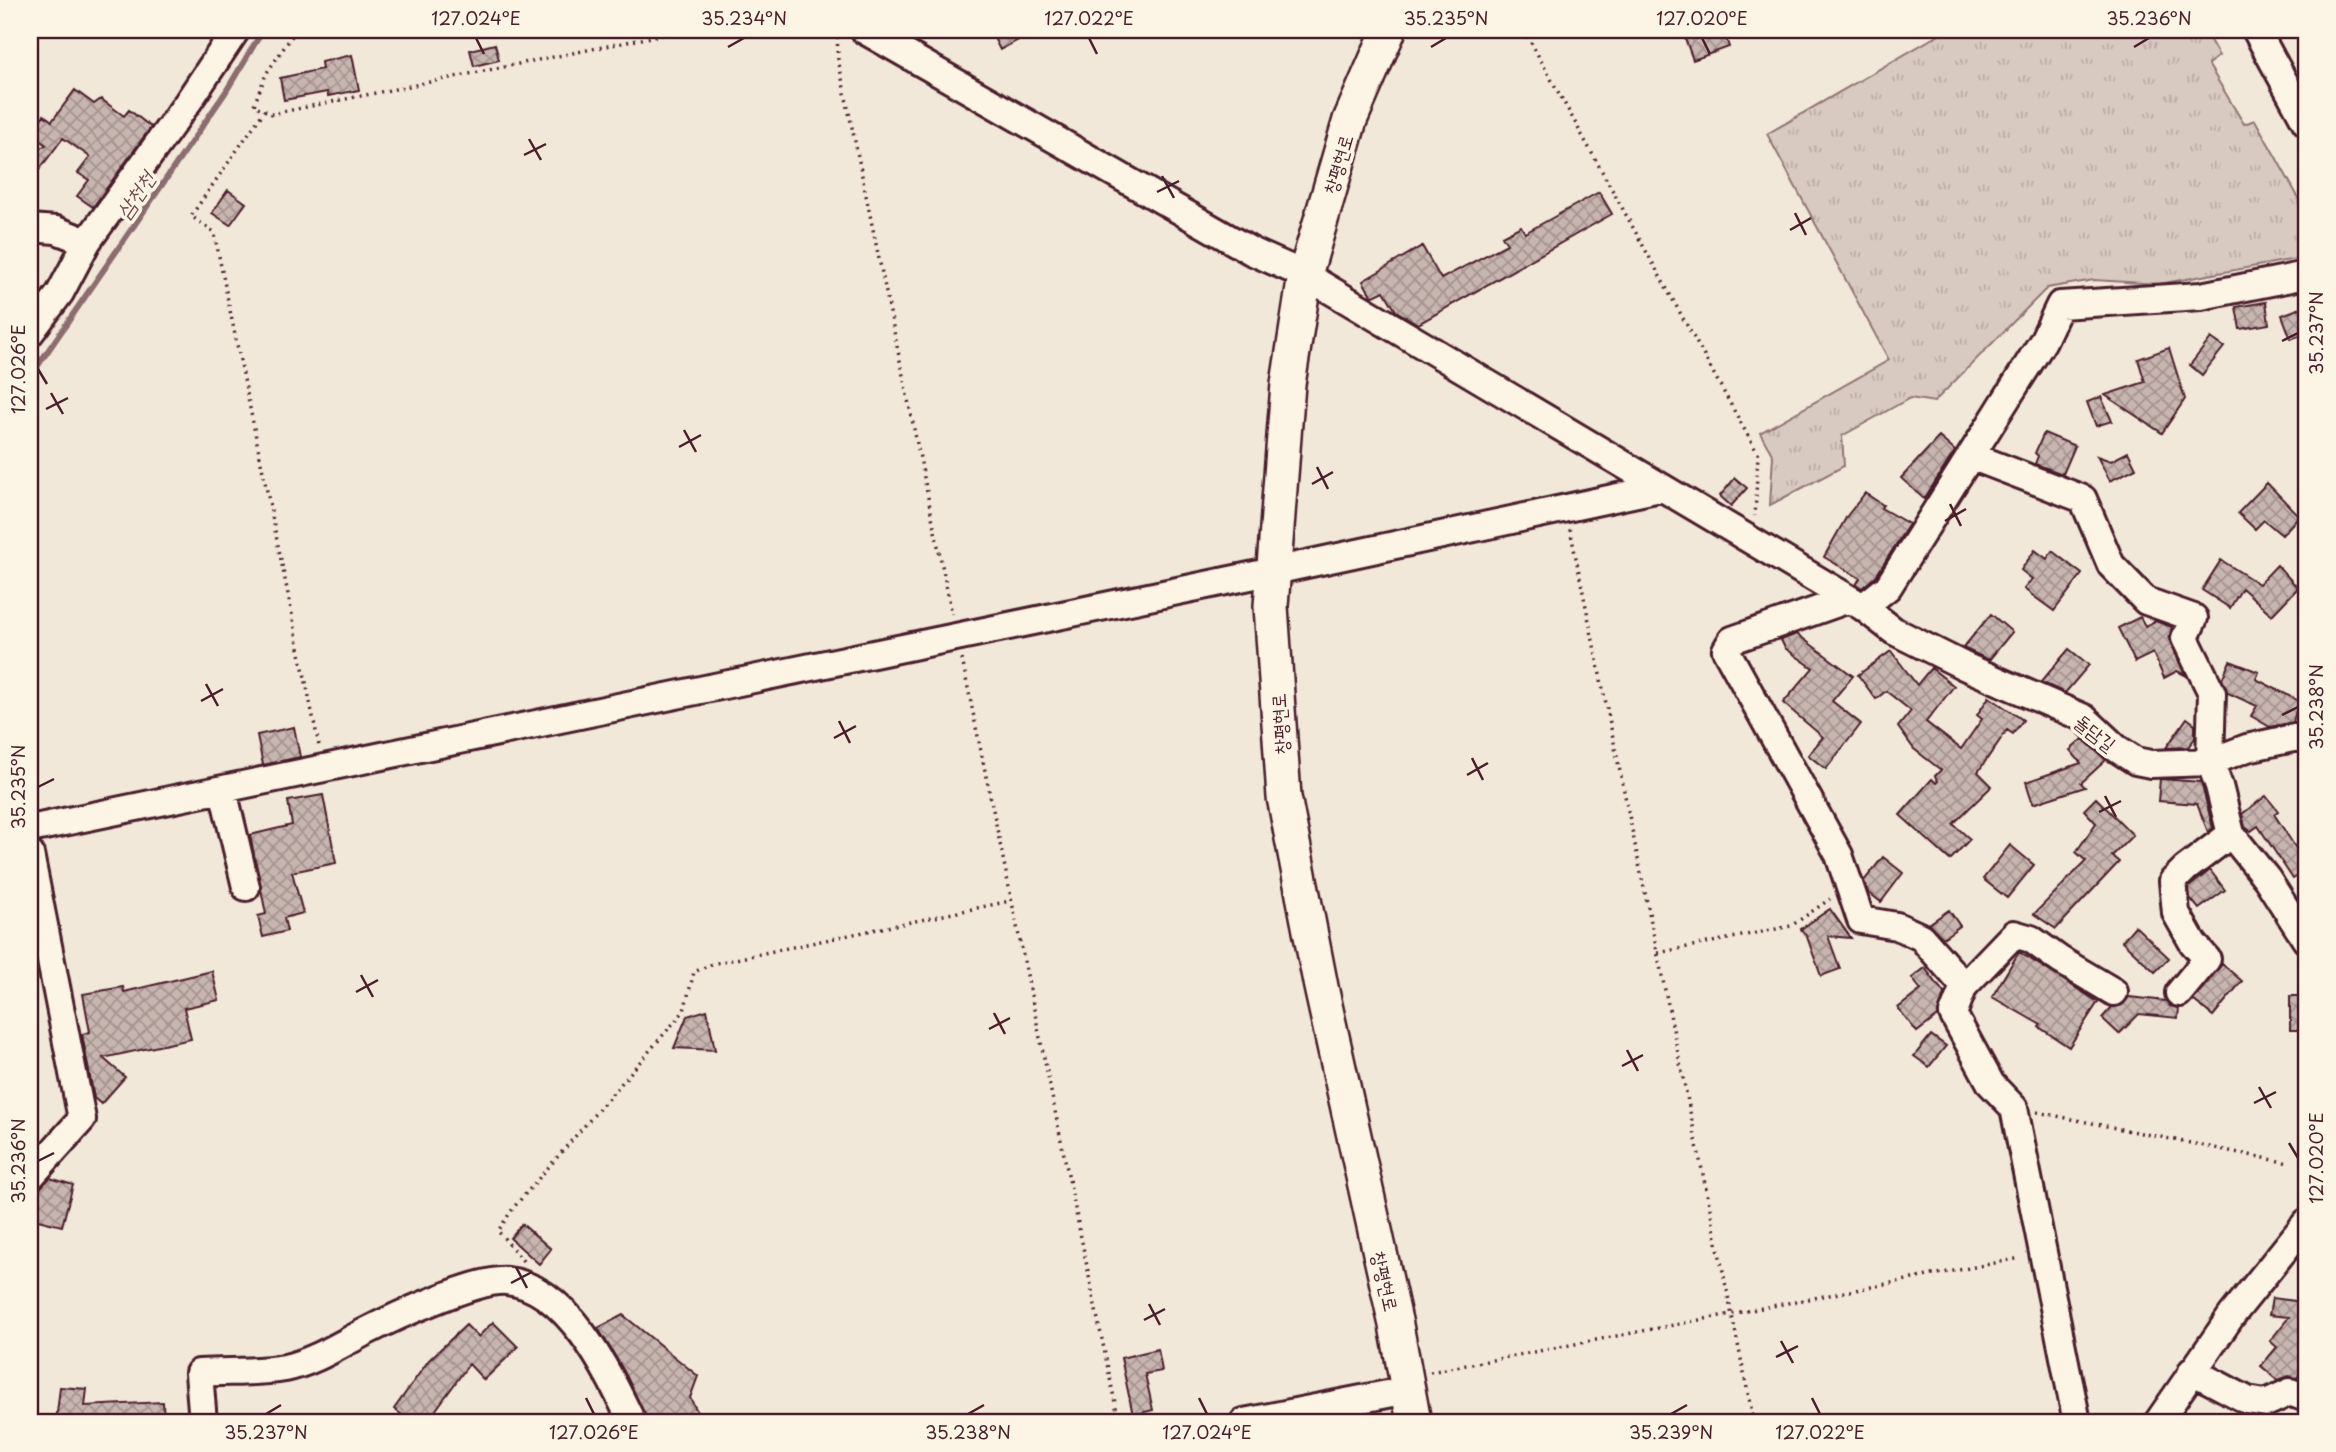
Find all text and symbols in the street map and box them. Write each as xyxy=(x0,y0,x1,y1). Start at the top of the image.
text: 127.024°E xyxy=(431,4,521,31)
text: 35.234°N xyxy=(701,4,787,31)
text: 127.022°E xyxy=(1044,4,1134,31)
text: 35.235°N xyxy=(1403,4,1489,31)
text: 127.020°E xyxy=(1656,4,1748,31)
text: 35.236°N xyxy=(2106,4,2192,31)
street label: 창평현로 xyxy=(1315,131,1359,197)
water label: 삼천천 xyxy=(107,162,163,224)
text: 35.237°N xyxy=(2302,291,2329,375)
text: 127.026°E xyxy=(4,324,31,414)
text: 35.238°N xyxy=(2302,664,2329,750)
street label: 창평현로 xyxy=(1263,693,1295,755)
street label: 돌담길 xyxy=(2069,707,2123,757)
text: 35.235°N xyxy=(4,744,31,830)
text: 127.020°E xyxy=(2302,1112,2329,1204)
text: 35.236°N xyxy=(4,1118,31,1204)
street label: 창평현로 xyxy=(1365,1248,1407,1314)
text: 35.237°N xyxy=(224,1418,308,1445)
text: 127.026°E xyxy=(549,1418,639,1445)
text: 35.238°N xyxy=(925,1418,1011,1445)
text: 127.024°E xyxy=(1162,1418,1252,1445)
text: 35.239°N xyxy=(1629,1418,1713,1445)
text: 127.022°E xyxy=(1775,1418,1865,1445)

